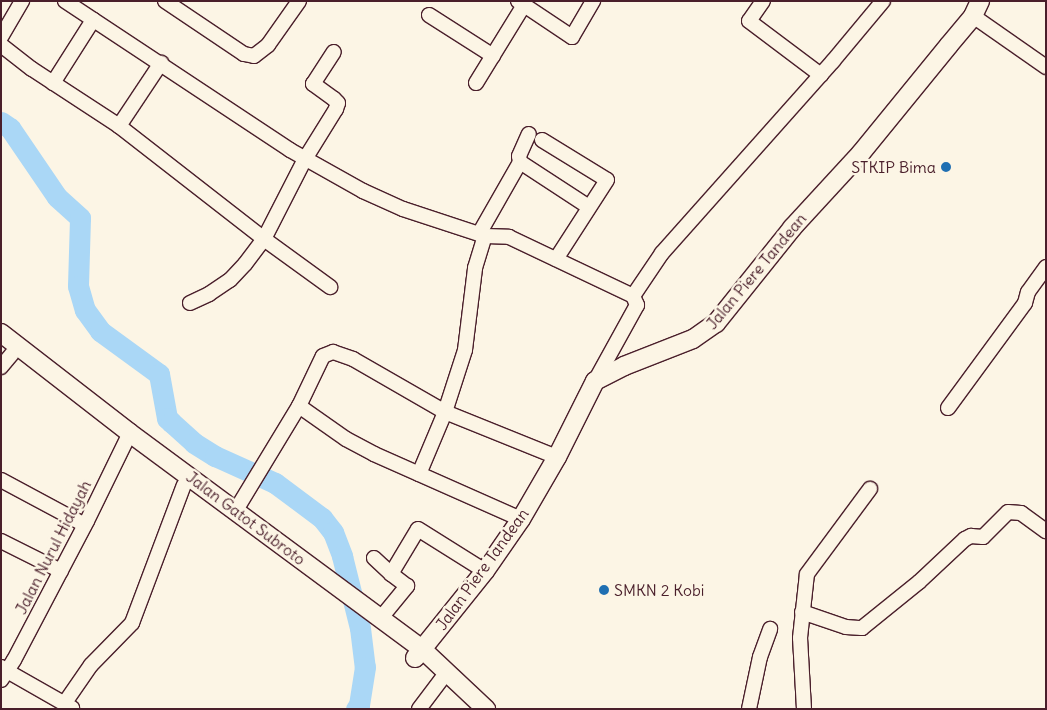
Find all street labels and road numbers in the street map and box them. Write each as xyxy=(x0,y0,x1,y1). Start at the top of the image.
street label: Jalan Piere Tandean xyxy=(702,209,810,333)
street label: Jalan Gatot Subroto xyxy=(183,467,309,569)
street label: Jalan Nurul Hidayah xyxy=(11,477,95,617)
street label: Jalan Piere Tandean xyxy=(431,505,533,633)

